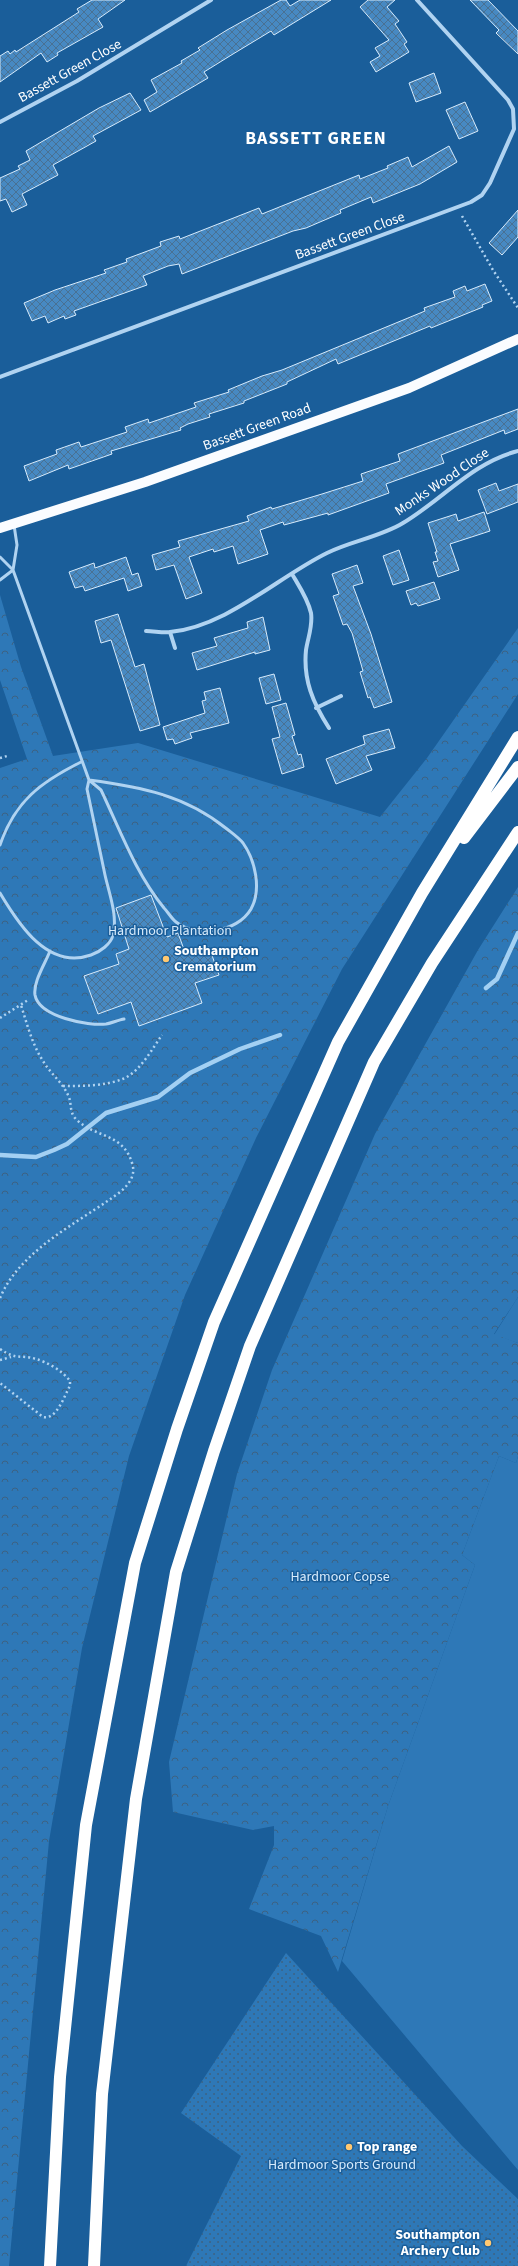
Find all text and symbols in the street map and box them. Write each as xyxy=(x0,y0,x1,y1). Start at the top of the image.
street label: Bassett Green Close xyxy=(15,34,125,108)
district label: BASSETT GREEN xyxy=(245,126,387,151)
street label: Bassett Green Close xyxy=(292,207,408,265)
street label: Bassett Green Road xyxy=(200,398,314,456)
street label: Monks Wood Close xyxy=(391,443,493,521)
park label: Hardmoor Plantation xyxy=(108,921,232,941)
place label: Southampton Crematorium xyxy=(174,941,259,977)
marker: Southampton Crematorium xyxy=(161,954,171,964)
park label: Hardmoor Copse xyxy=(290,1567,390,1587)
place label: Top range xyxy=(357,2137,417,2157)
marker: Top range xyxy=(344,2142,354,2152)
park label: Hardmoor Sports Ground xyxy=(268,2155,416,2175)
place label: Southampton Archery Club xyxy=(395,2225,480,2261)
marker: Southampton Archery Club xyxy=(483,2238,493,2248)

